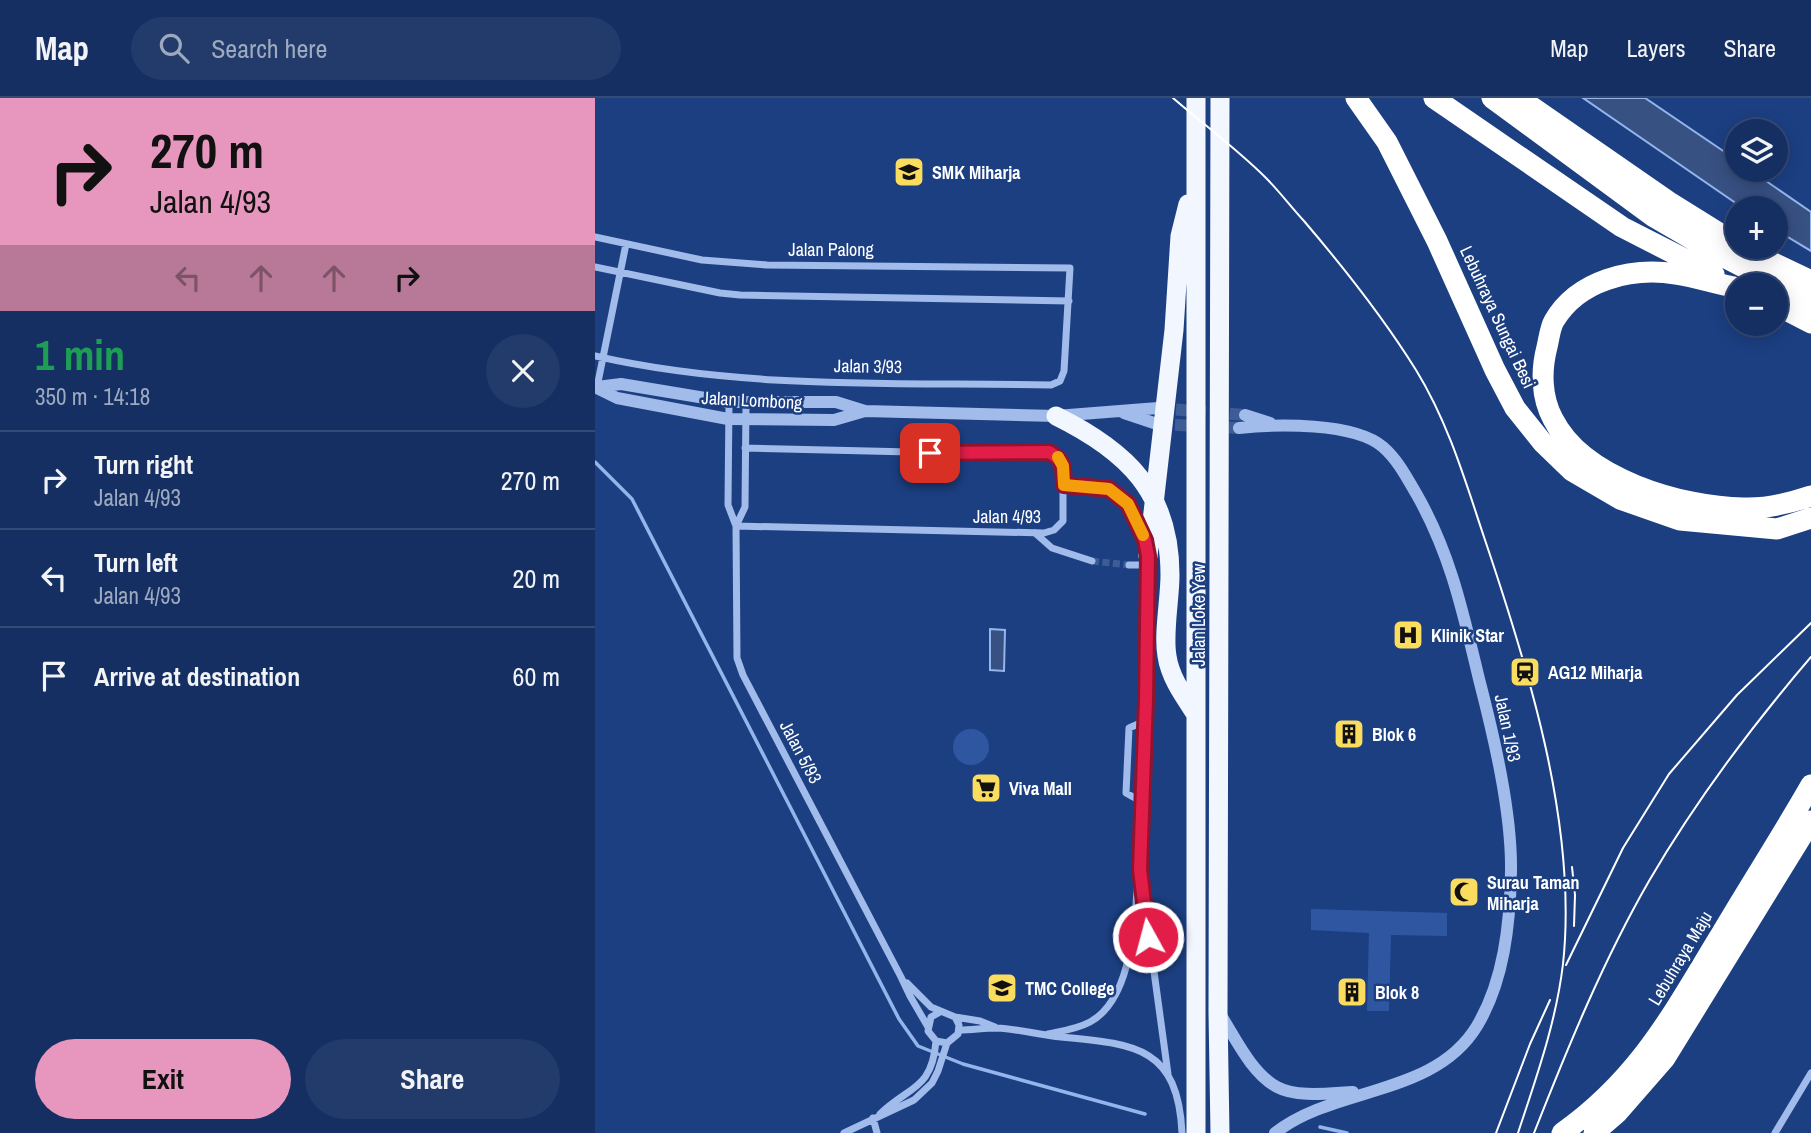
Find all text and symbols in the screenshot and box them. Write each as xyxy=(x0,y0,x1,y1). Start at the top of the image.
search box xyxy=(131,17,621,80)
text: Map xyxy=(35,26,89,70)
icon: search xyxy=(155,29,193,67)
text: Search here xyxy=(211,31,327,66)
text: Map xyxy=(1550,32,1588,64)
text: Layers xyxy=(1626,32,1685,64)
text: Share xyxy=(1723,32,1776,64)
text: 270 m xyxy=(150,117,264,183)
map controls xyxy=(1725,119,1788,336)
button: layers xyxy=(1725,119,1788,182)
icon: right xyxy=(35,126,126,217)
school or university icon: SMK Miharja xyxy=(892,155,926,189)
place label: SMK Miharja xyxy=(932,160,1021,185)
text: Jalan 4/93 xyxy=(150,180,271,223)
button: + xyxy=(1725,196,1788,259)
street label: Jalan Palong xyxy=(788,237,874,262)
street label: Lebuhraya Sungai Besi xyxy=(1454,242,1542,392)
icon: left xyxy=(169,259,207,297)
icon: ahead xyxy=(242,259,280,297)
icon: ahead xyxy=(315,259,353,297)
icon: right xyxy=(388,259,426,297)
button: − xyxy=(1725,273,1788,336)
text: 1 min xyxy=(35,327,125,383)
button: close xyxy=(486,334,560,408)
street label: Jalan 3/93 xyxy=(834,353,902,379)
text: 350 m · 14:18 xyxy=(35,381,150,412)
street label: Jalan Lombong xyxy=(701,385,804,415)
pin xyxy=(900,423,960,483)
icon: arrive xyxy=(911,434,949,472)
text: Turn right xyxy=(94,447,193,482)
icon: right xyxy=(35,461,73,499)
text: 270 m xyxy=(501,463,560,498)
text: Jalan 4/93 xyxy=(94,482,181,513)
street label: Jalan 4/93 xyxy=(973,504,1041,529)
text: Turn left xyxy=(94,545,178,580)
icon: left xyxy=(35,559,73,597)
text: 20 m xyxy=(513,561,560,596)
street label: Jalan Loke Yew xyxy=(1186,563,1211,666)
text: Jalan 4/93 xyxy=(94,580,181,611)
hospital icon: Klinik Star xyxy=(1391,618,1425,652)
place label: Klinik Star xyxy=(1431,623,1504,648)
station icon: AG12 Miharja xyxy=(1508,655,1542,689)
icon: arrive xyxy=(35,657,73,695)
text: Arrive at destination xyxy=(94,659,300,694)
text: 60 m xyxy=(513,659,560,694)
place label: AG12 Miharja xyxy=(1548,660,1643,685)
street label: Jalan 1/93 xyxy=(1489,692,1527,764)
street label: Jalan 5/93 xyxy=(774,716,828,788)
building icon: Blok 6 xyxy=(1332,717,1366,751)
place label: Blok 6 xyxy=(1372,722,1416,747)
supermarket icon: Viva Mall xyxy=(969,771,1003,805)
place label: Viva Mall xyxy=(1009,776,1072,801)
place label: Surau Taman Miharja xyxy=(1487,870,1579,916)
mosque icon: Surau Taman Miharja xyxy=(1447,875,1481,909)
position arrow xyxy=(1111,900,1185,974)
street label: Lebuhraya Maju xyxy=(1642,906,1718,1010)
school or university icon: TMC College xyxy=(985,971,1019,1005)
building icon: Blok 8 xyxy=(1335,975,1369,1009)
place label: TMC College xyxy=(1025,976,1114,1001)
place label: Blok 8 xyxy=(1375,980,1419,1005)
button: Exit xyxy=(35,1039,291,1119)
button: Share xyxy=(305,1039,560,1119)

